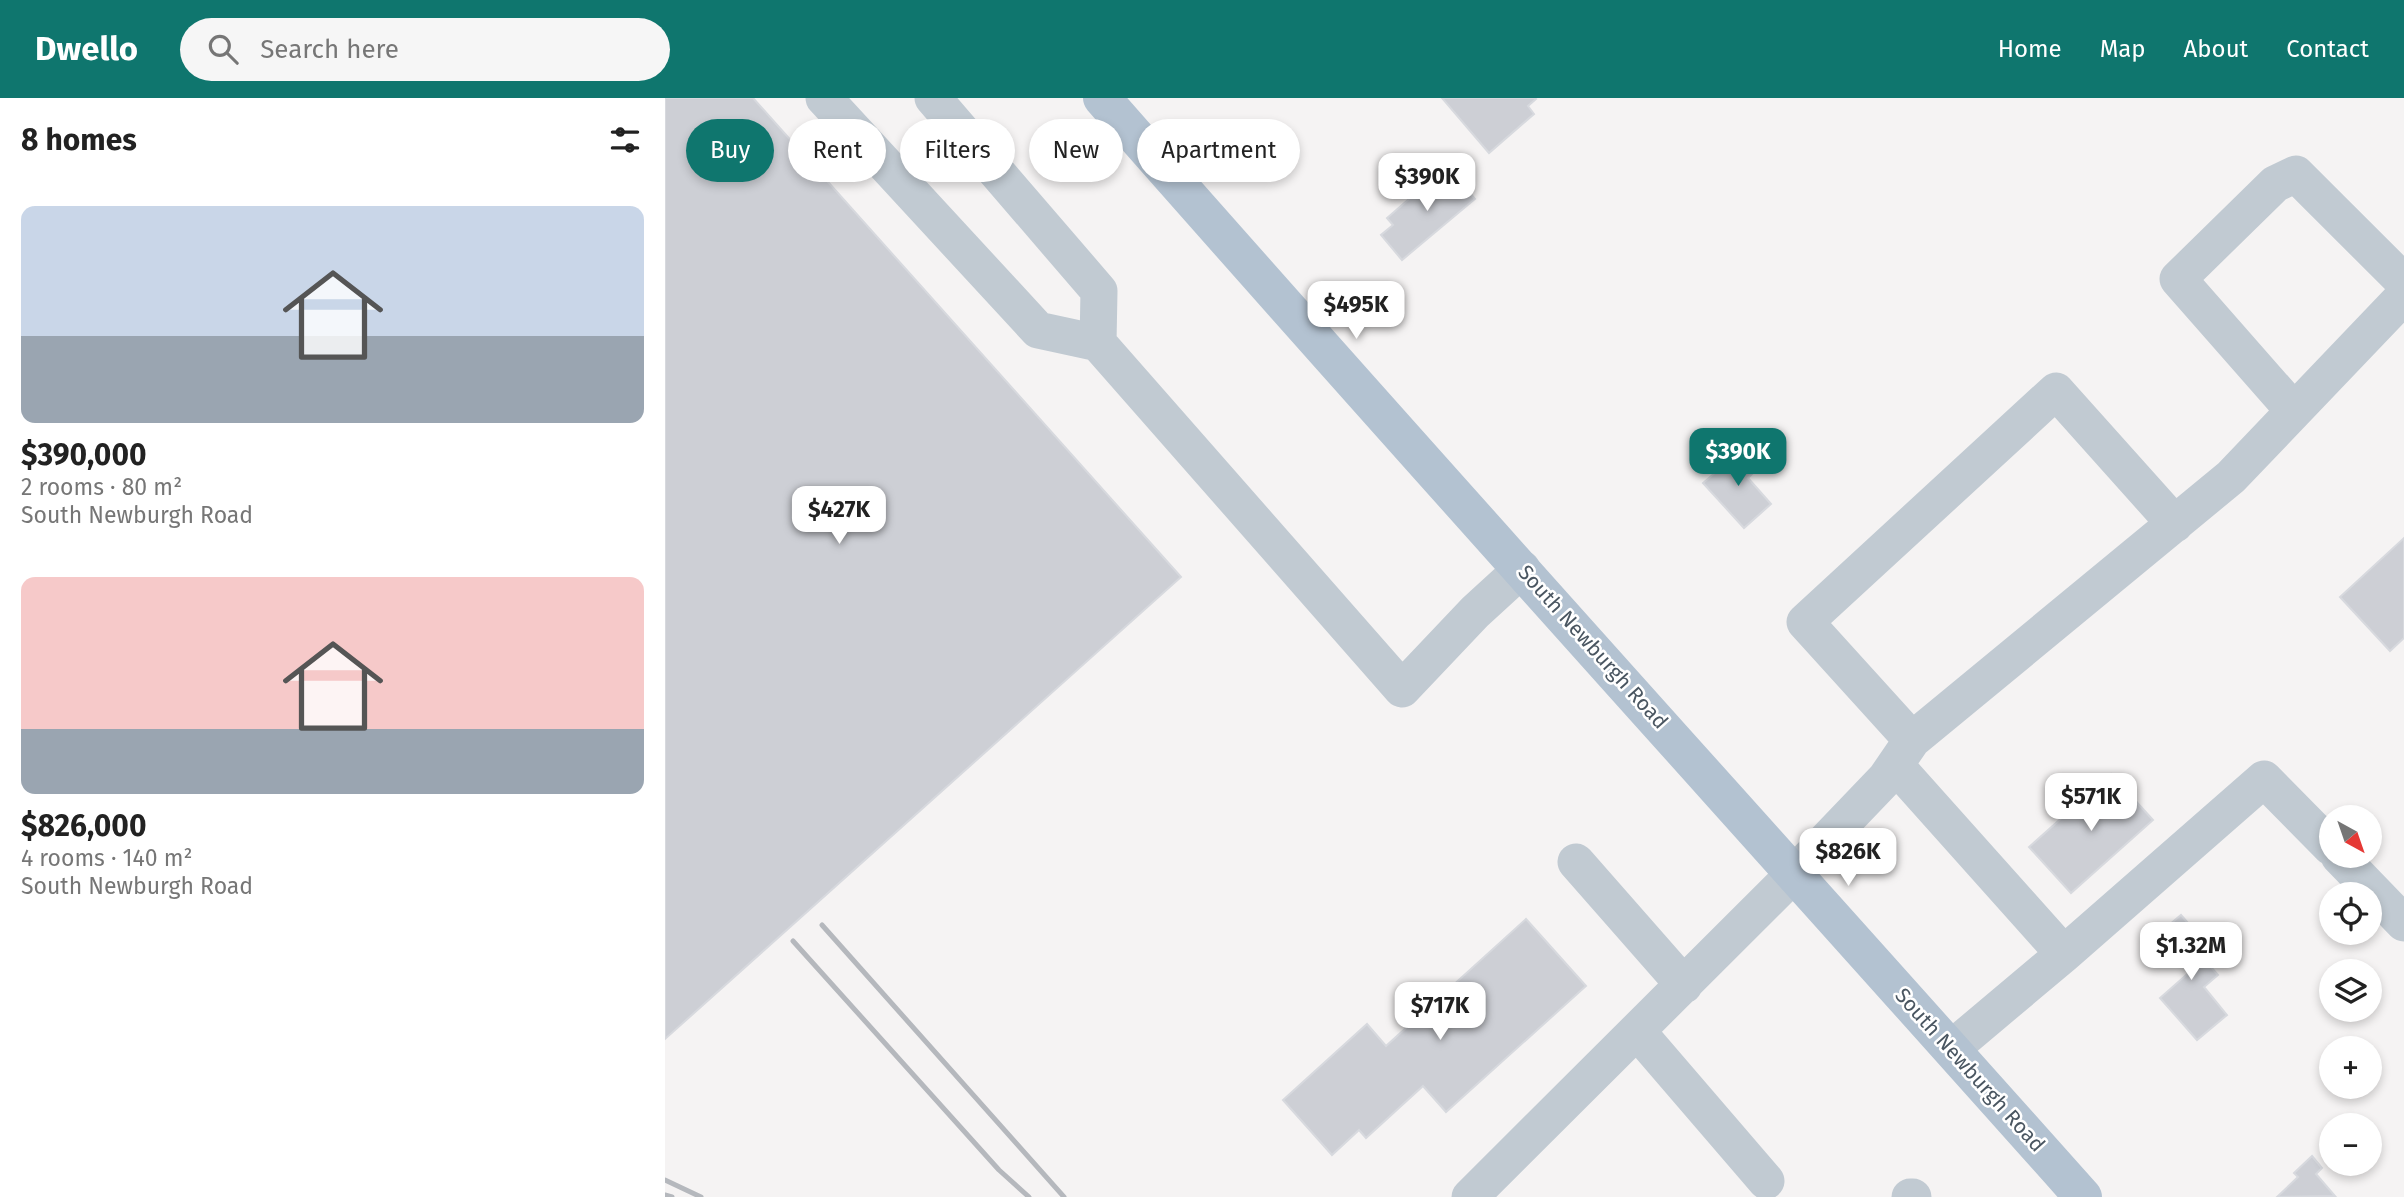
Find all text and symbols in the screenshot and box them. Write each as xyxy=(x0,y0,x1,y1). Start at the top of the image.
search box xyxy=(180,18,670,81)
text: Dwello xyxy=(35,29,138,69)
icon: search xyxy=(204,30,242,68)
text: Search here xyxy=(260,34,399,65)
text: Home xyxy=(1998,35,2062,63)
text: Map xyxy=(2100,35,2146,63)
text: About xyxy=(2184,35,2248,63)
text: Contact xyxy=(2286,35,2369,63)
chip: Buy xyxy=(686,119,774,182)
chip: Rent xyxy=(788,119,886,182)
chip: Filters xyxy=(900,119,1015,182)
chip: New xyxy=(1029,119,1123,182)
chip: Apartment xyxy=(1137,119,1300,182)
icon: filters xyxy=(606,121,644,159)
text: 8 homes xyxy=(21,122,137,158)
pin: $390K xyxy=(1378,153,1476,213)
text: $390K xyxy=(1394,162,1460,190)
icon: home xyxy=(270,252,396,378)
pin: $495K xyxy=(1307,282,1405,341)
text: $495K xyxy=(1324,290,1388,318)
pin: $390K xyxy=(1689,428,1787,488)
text: $390,000 xyxy=(21,437,147,473)
text: $390K xyxy=(1705,437,1771,465)
text: 2 rooms · 80 m² xyxy=(21,473,182,501)
pin: $427K xyxy=(790,486,888,546)
text: $427K xyxy=(808,495,870,523)
text: South Newburgh Road xyxy=(21,501,253,529)
street label: South Newburgh Road xyxy=(1512,560,1674,734)
icon: home xyxy=(270,623,396,749)
pin: $571K xyxy=(2042,774,2140,833)
text: $571K xyxy=(2061,782,2121,810)
north arrow xyxy=(2319,805,2382,868)
map controls xyxy=(2319,805,2382,1176)
text: $826,000 xyxy=(21,808,146,844)
pin: $826K xyxy=(1799,828,1897,888)
text: $826K xyxy=(1815,837,1881,865)
text: 4 rooms · 140 m² xyxy=(21,844,192,872)
text: South Newburgh Road xyxy=(21,872,253,900)
button: locate xyxy=(2319,882,2382,945)
pin: $1.32M xyxy=(2134,922,2248,982)
text: $1.32M xyxy=(2156,931,2226,959)
button: layers xyxy=(2319,959,2382,1022)
pin: $717K xyxy=(1391,982,1489,1042)
street label: South Newburgh Road xyxy=(1889,983,2051,1157)
text: $717K xyxy=(1411,991,1469,1019)
button: + xyxy=(2319,1036,2382,1099)
button: − xyxy=(2319,1113,2382,1176)

